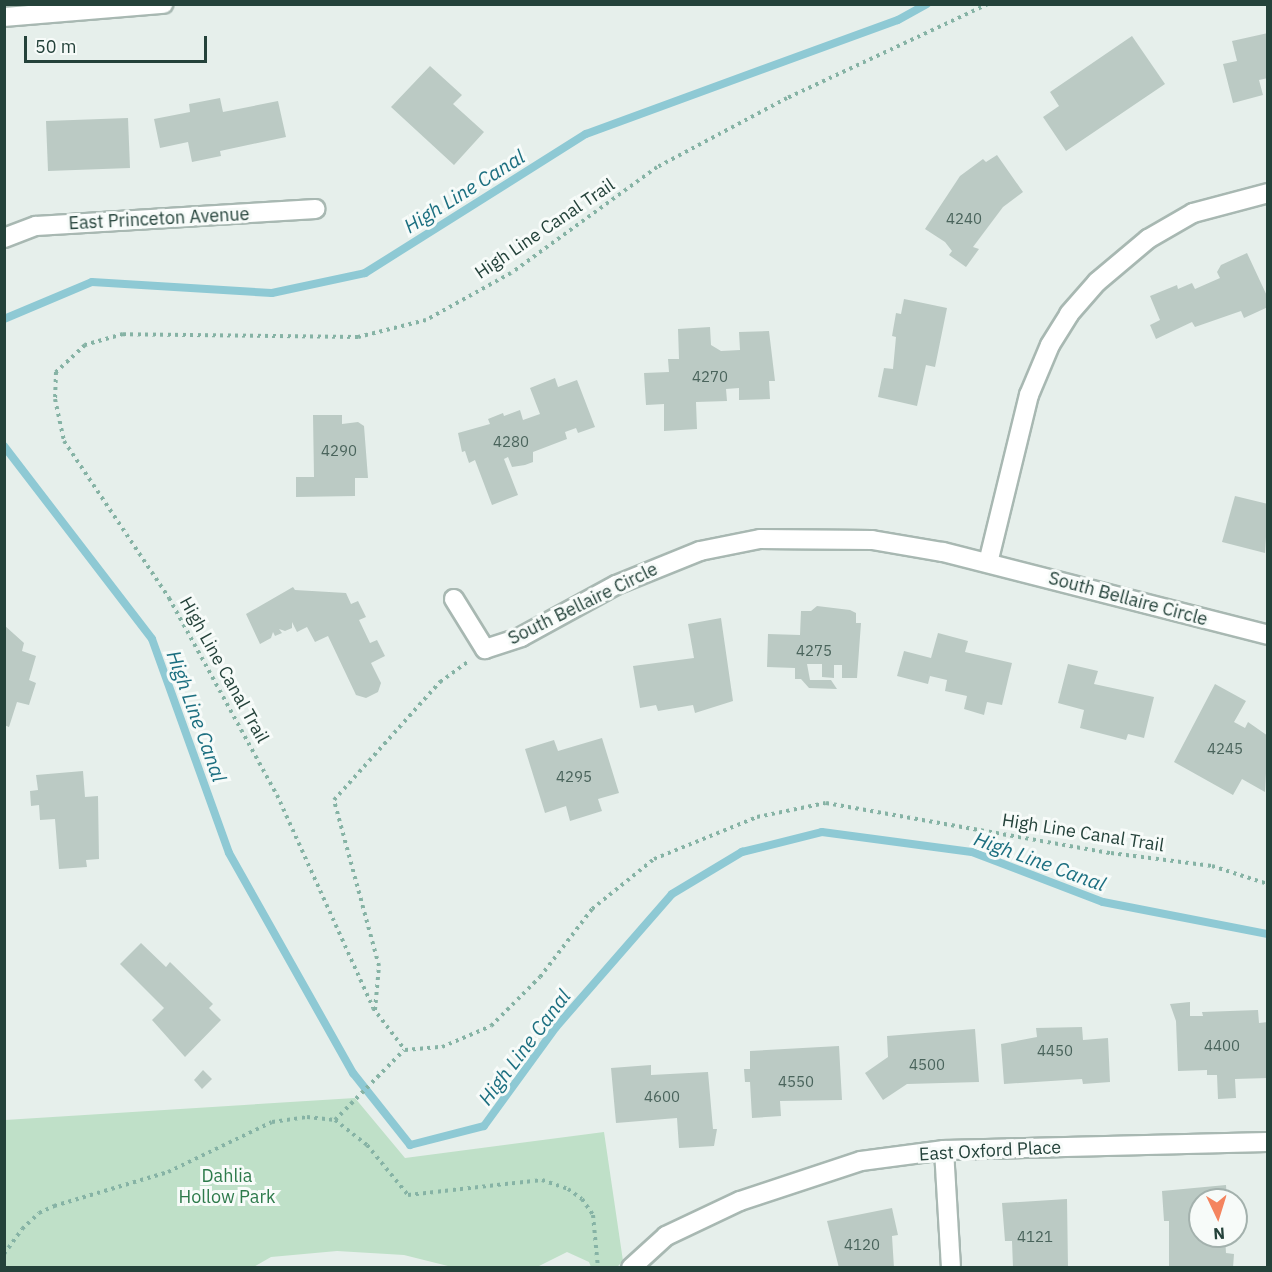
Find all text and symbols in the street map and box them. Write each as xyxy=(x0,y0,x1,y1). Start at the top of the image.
scale bar xyxy=(27,24,210,62)
text: 50 m xyxy=(35,35,77,58)
water label: High Line Canal xyxy=(399,144,529,238)
street label: High Line Canal Trail xyxy=(471,174,619,284)
street label: East Princeton Avenue xyxy=(68,203,250,235)
house number: 4240 xyxy=(946,210,982,228)
house number: 4270 xyxy=(692,368,728,386)
house number: 4280 xyxy=(493,433,529,451)
house number: 4290 xyxy=(321,442,357,460)
street label: South Bellaire Circle xyxy=(505,558,661,650)
street label: South Bellaire Circle xyxy=(1046,567,1210,631)
street label: High Line Canal Trail xyxy=(175,593,273,747)
house number: 4275 xyxy=(796,642,832,660)
water label: High Line Canal xyxy=(162,647,232,785)
house number: 4245 xyxy=(1207,740,1243,758)
house number: 4295 xyxy=(556,768,592,786)
street label: High Line Canal Trail xyxy=(1000,810,1166,856)
water label: High Line Canal xyxy=(971,826,1109,896)
water label: High Line Canal xyxy=(473,985,575,1109)
house number: 4400 xyxy=(1204,1037,1240,1055)
house number: 4450 xyxy=(1037,1042,1073,1060)
house number: 4500 xyxy=(909,1056,945,1074)
house number: 4550 xyxy=(778,1073,814,1091)
house number: 4600 xyxy=(644,1088,680,1106)
street label: East Oxford Place xyxy=(918,1136,1062,1166)
park label: Dahlia Hollow Park xyxy=(178,1166,276,1208)
north arrow xyxy=(1188,1188,1248,1248)
text: N xyxy=(1213,1224,1226,1244)
house number: 4121 xyxy=(1017,1228,1053,1246)
house number: 4120 xyxy=(844,1236,880,1254)

